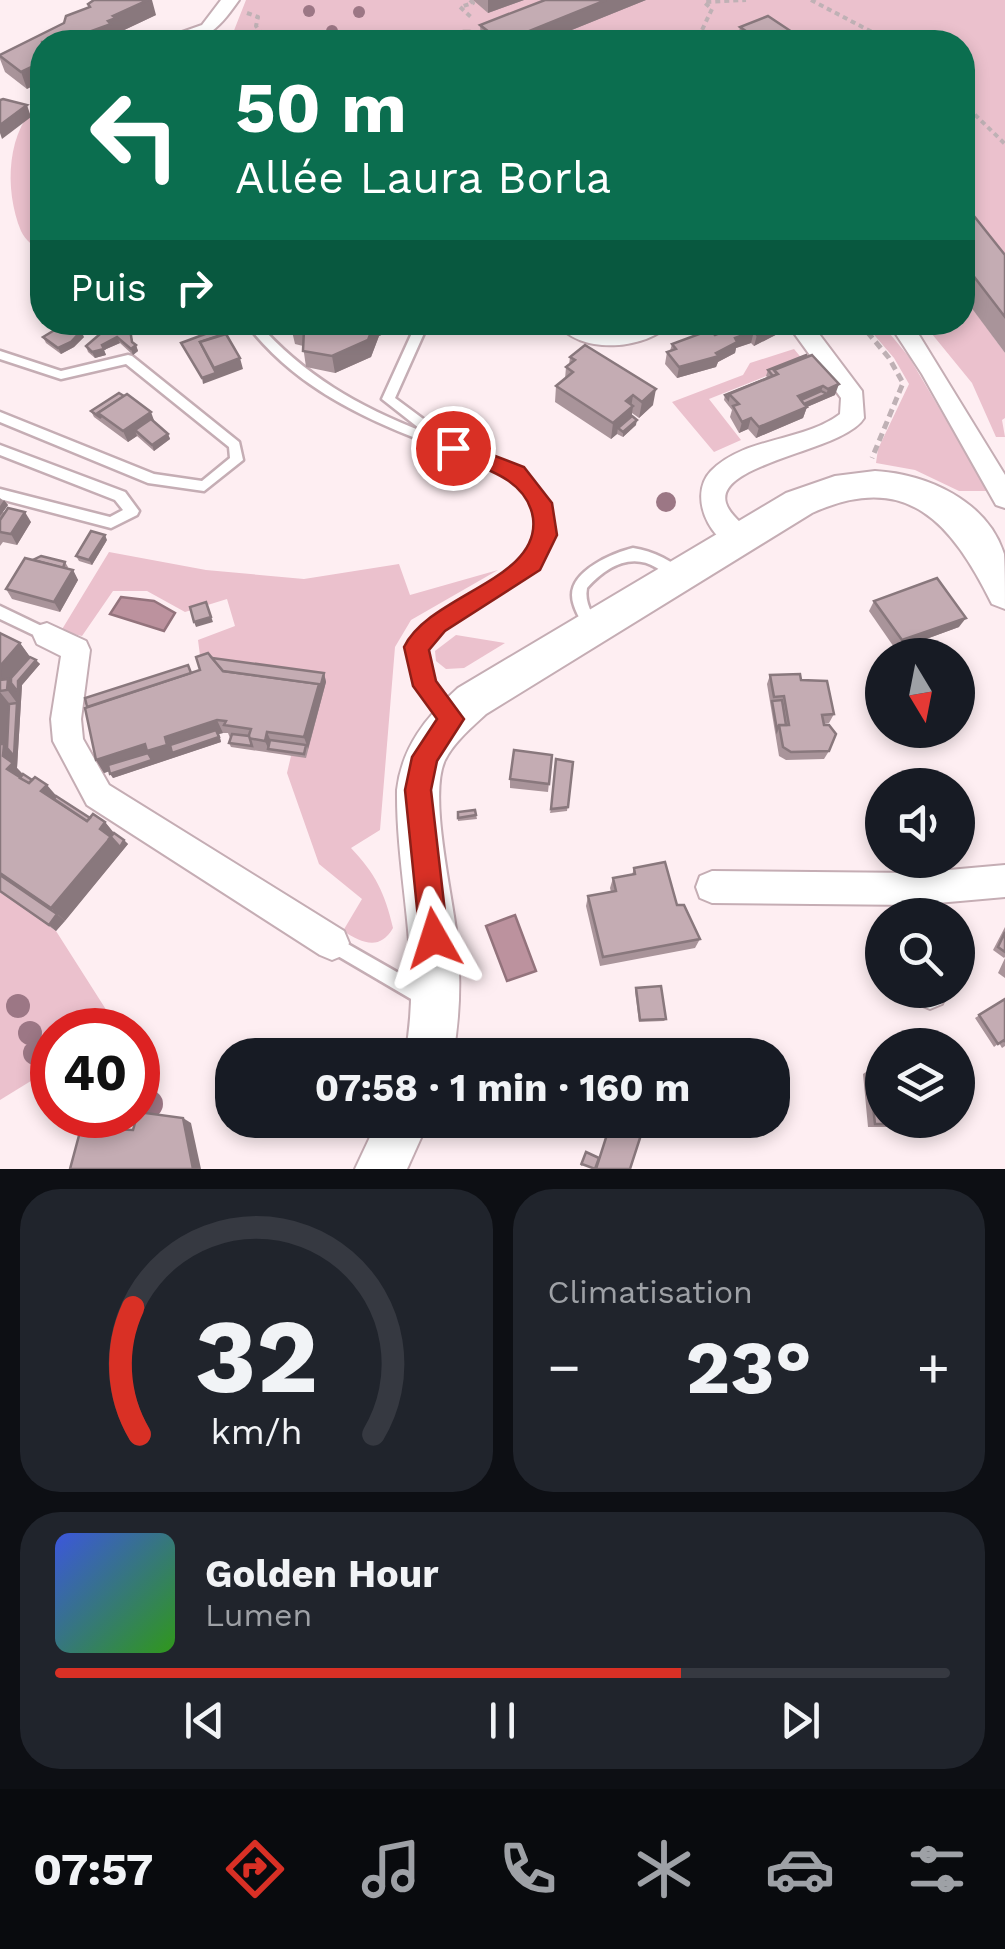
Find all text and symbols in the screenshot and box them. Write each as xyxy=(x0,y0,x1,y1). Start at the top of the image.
text: 50 m xyxy=(235,67,407,149)
icon: left xyxy=(70,70,200,200)
text: Allée Laura Borla xyxy=(235,151,611,204)
icon: right xyxy=(167,260,222,315)
text: Puis xyxy=(70,266,147,310)
pin xyxy=(411,406,496,491)
icon: arrive xyxy=(426,421,481,476)
north arrow xyxy=(865,638,975,748)
map controls xyxy=(865,638,975,1138)
button: sound xyxy=(865,768,975,878)
position arrow xyxy=(382,886,486,990)
button: search xyxy=(865,898,975,1008)
speed limit sign: 40 xyxy=(30,1008,160,1138)
button: layers xyxy=(865,1028,975,1138)
text: 07:58 · 1 min · 160 m xyxy=(315,1066,690,1110)
text: Climatisation xyxy=(548,1273,753,1311)
text: 32 xyxy=(194,1295,318,1417)
text: 23° xyxy=(686,1323,812,1411)
text: − xyxy=(548,1335,581,1399)
text: + xyxy=(917,1335,950,1399)
text: km/h xyxy=(210,1411,302,1453)
text: Golden Hour xyxy=(205,1552,439,1596)
text: Lumen xyxy=(205,1596,312,1634)
icon: previous xyxy=(177,1693,232,1748)
icon: pause xyxy=(475,1693,530,1748)
icon: next xyxy=(773,1693,828,1748)
icon: directions xyxy=(220,1834,290,1904)
icon: music xyxy=(356,1834,426,1904)
icon: phone xyxy=(493,1834,563,1904)
icon: climate xyxy=(629,1834,699,1904)
icon: car xyxy=(765,1834,835,1904)
icon: filters xyxy=(902,1834,972,1904)
text: 07:57 xyxy=(33,1843,153,1896)

